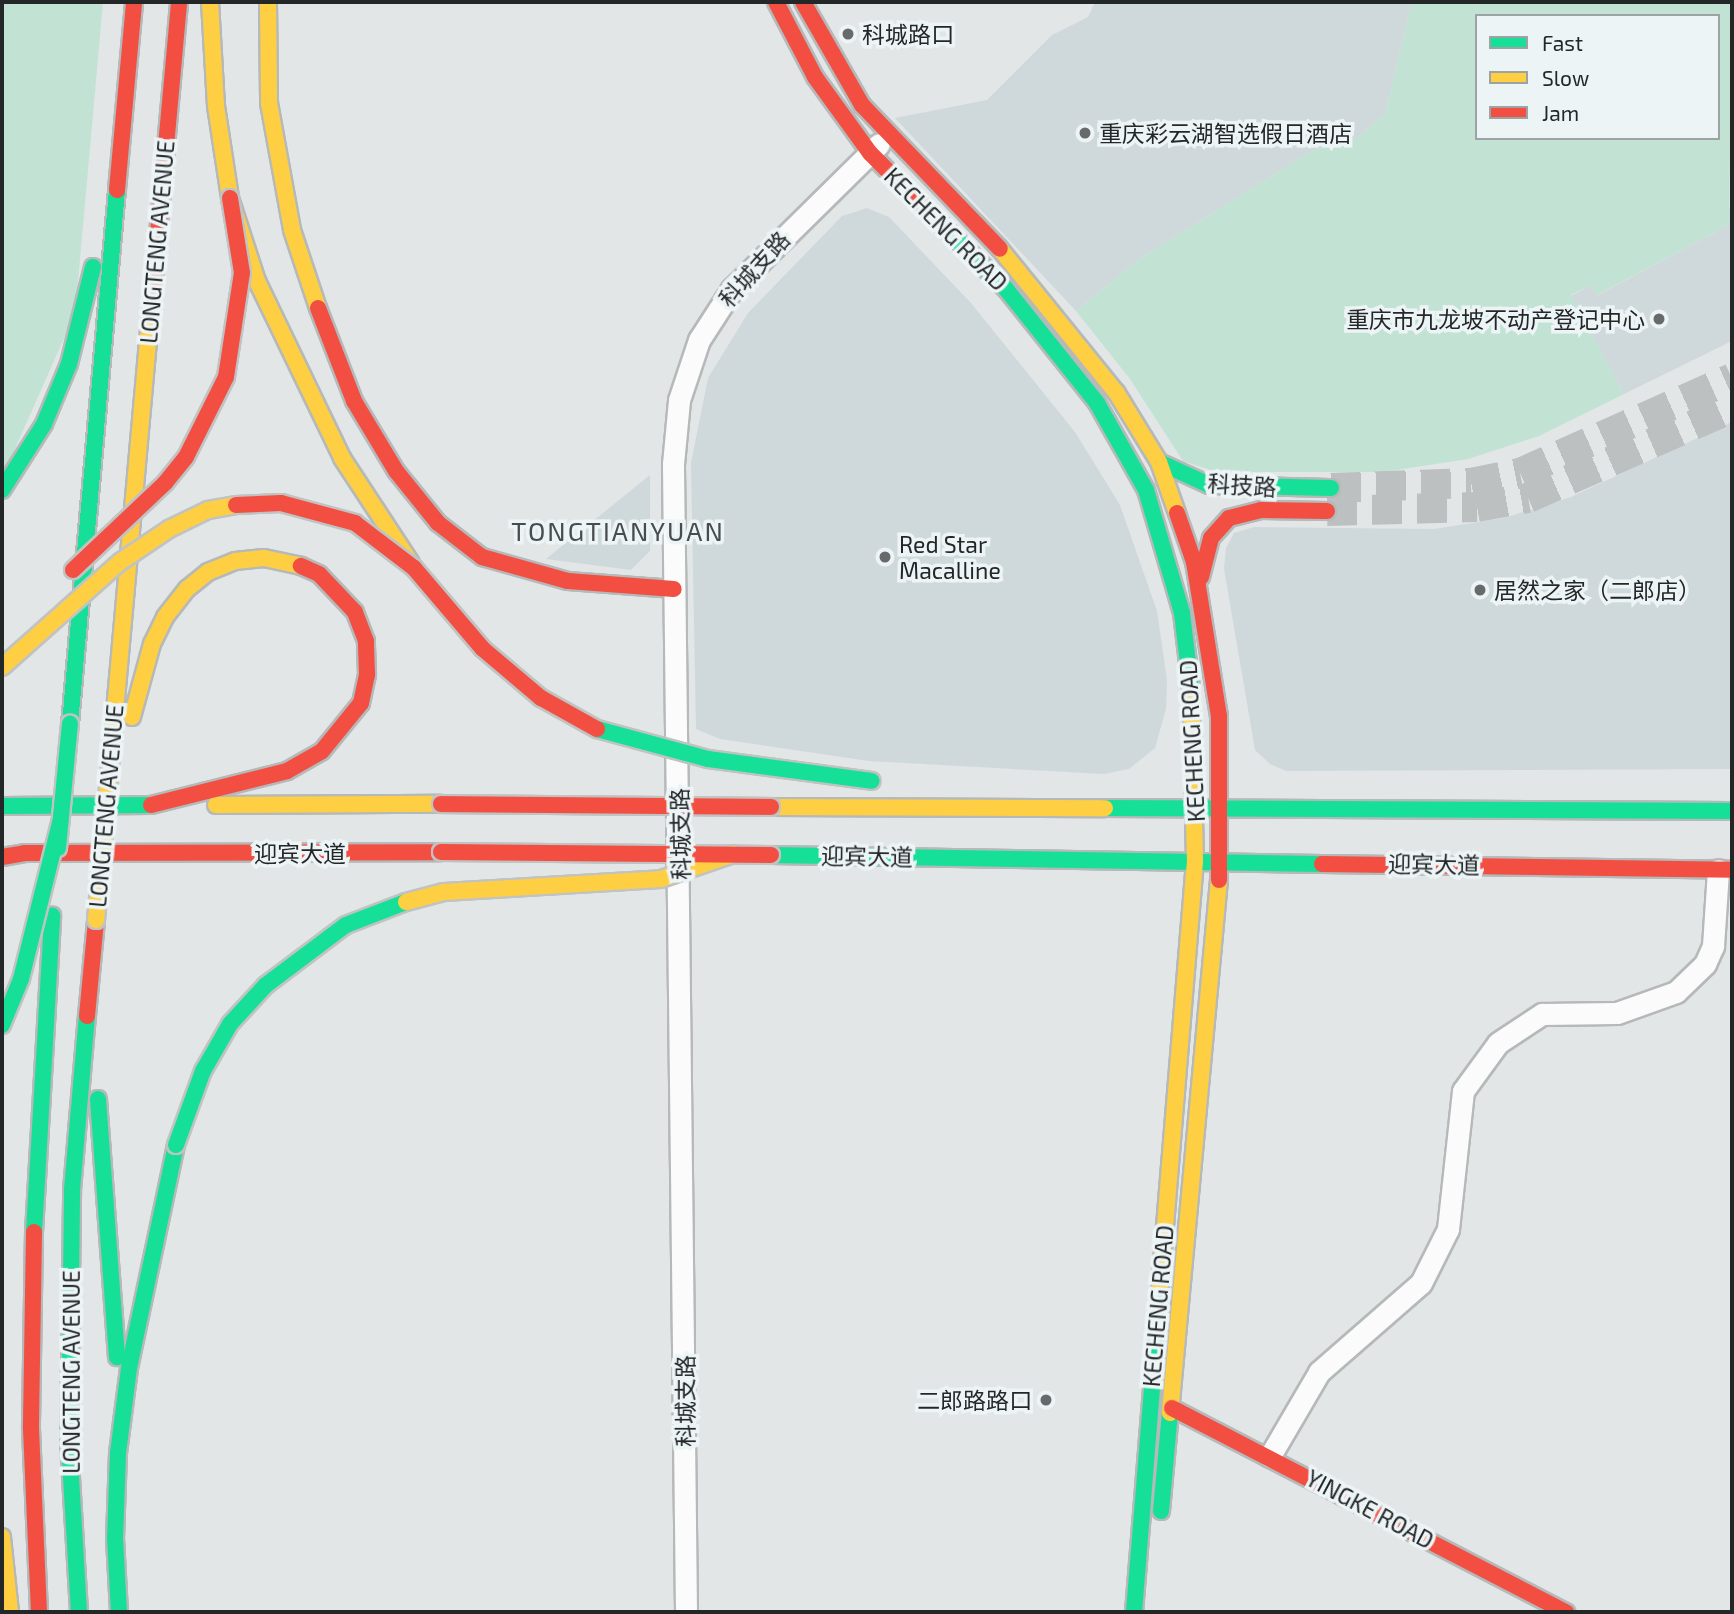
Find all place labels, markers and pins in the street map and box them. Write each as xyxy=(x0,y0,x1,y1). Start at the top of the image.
place label: 科城路口 xyxy=(862,20,954,48)
marker: 科城路口 xyxy=(840,26,856,42)
place label: 重庆彩云湖智选假日酒店 xyxy=(1099,119,1352,147)
marker: 重庆彩云湖智选假日酒店 xyxy=(1077,125,1093,141)
place label: 重庆市九龙坡不动产登记中心 xyxy=(1346,305,1645,333)
marker: 重庆市九龙坡不动产登记中心 xyxy=(1651,311,1667,327)
place label: Red Star Macalline xyxy=(899,530,1001,584)
marker: Red Star Macalline xyxy=(877,549,893,565)
place label: 居然之家（二郎店） xyxy=(1494,576,1701,604)
marker: 居然之家（二郎店） xyxy=(1472,582,1488,598)
place label: 二郎路路口 xyxy=(917,1386,1032,1414)
marker: 二郎路路口 xyxy=(1038,1392,1054,1408)

